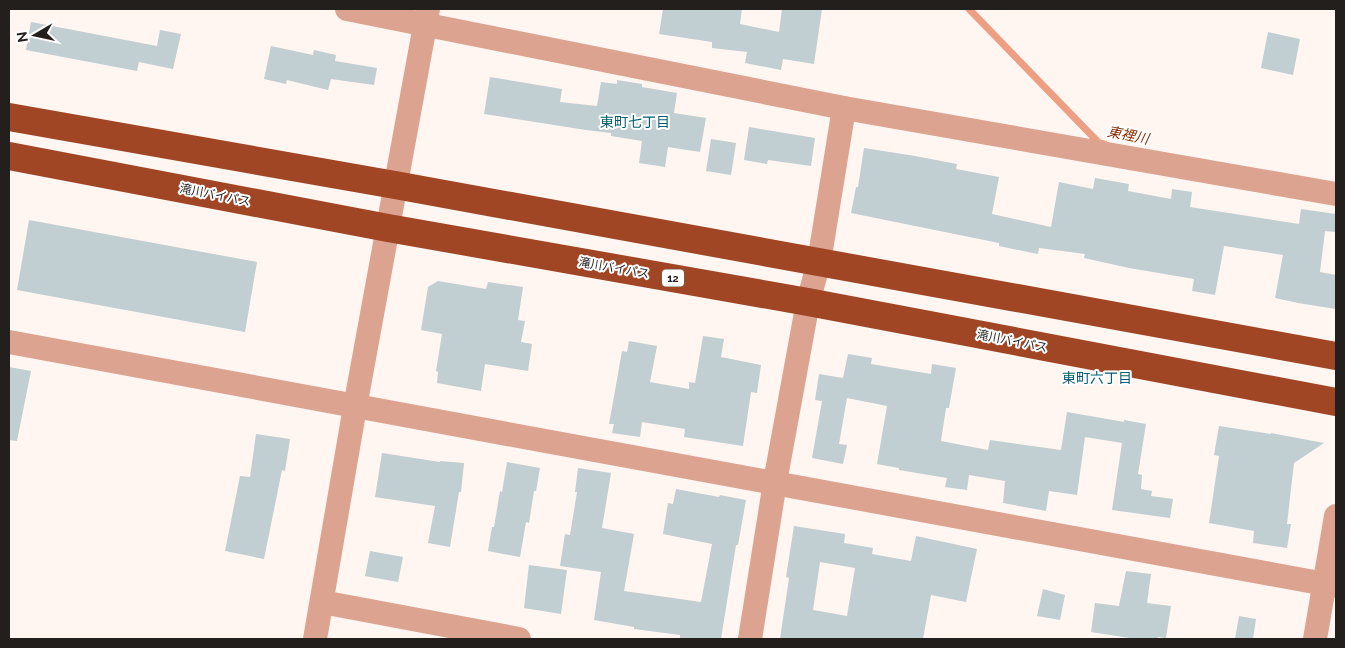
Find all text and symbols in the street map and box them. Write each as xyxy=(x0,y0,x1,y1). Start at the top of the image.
north arrow xyxy=(10,10,60,60)
text: N xyxy=(13,31,31,44)
district label: 東町七丁目 xyxy=(600,114,670,130)
water label: 東裡川 xyxy=(1106,123,1152,147)
street label: 滝川バイパス xyxy=(178,181,252,209)
street label: 滝川バイパス xyxy=(577,255,651,281)
road number: 12 xyxy=(662,270,684,286)
street label: 滝川バイパス xyxy=(975,327,1049,355)
district label: 東町六丁目 xyxy=(1062,370,1132,386)

